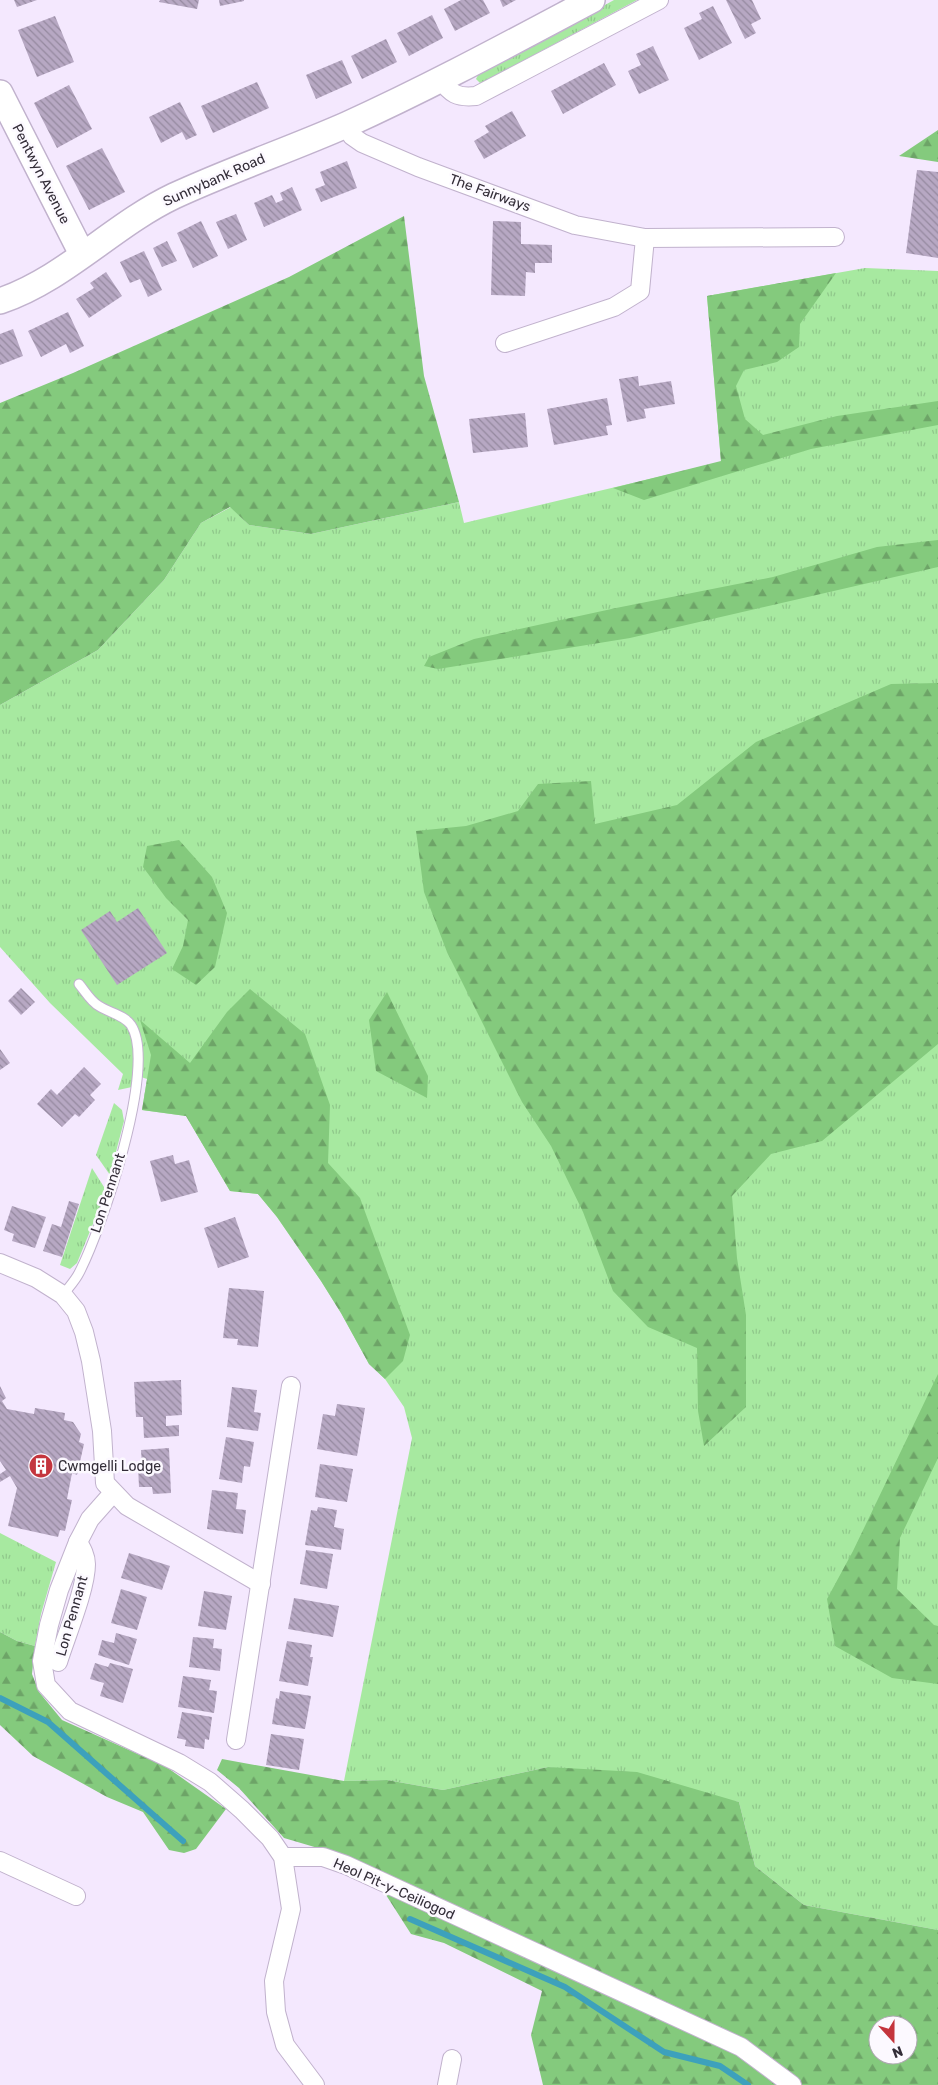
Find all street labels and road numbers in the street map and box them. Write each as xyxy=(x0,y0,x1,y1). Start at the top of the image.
street label: Pentwyn Avenue xyxy=(8,121,74,227)
street label: Sunnybank Road xyxy=(160,150,268,210)
street label: The Fairways xyxy=(447,170,533,216)
street label: Lon Pennant xyxy=(87,1150,129,1235)
street label: Lon Pennant xyxy=(52,1573,92,1658)
street label: Heol Pit-y-Ceiliogod xyxy=(331,1855,457,1923)

